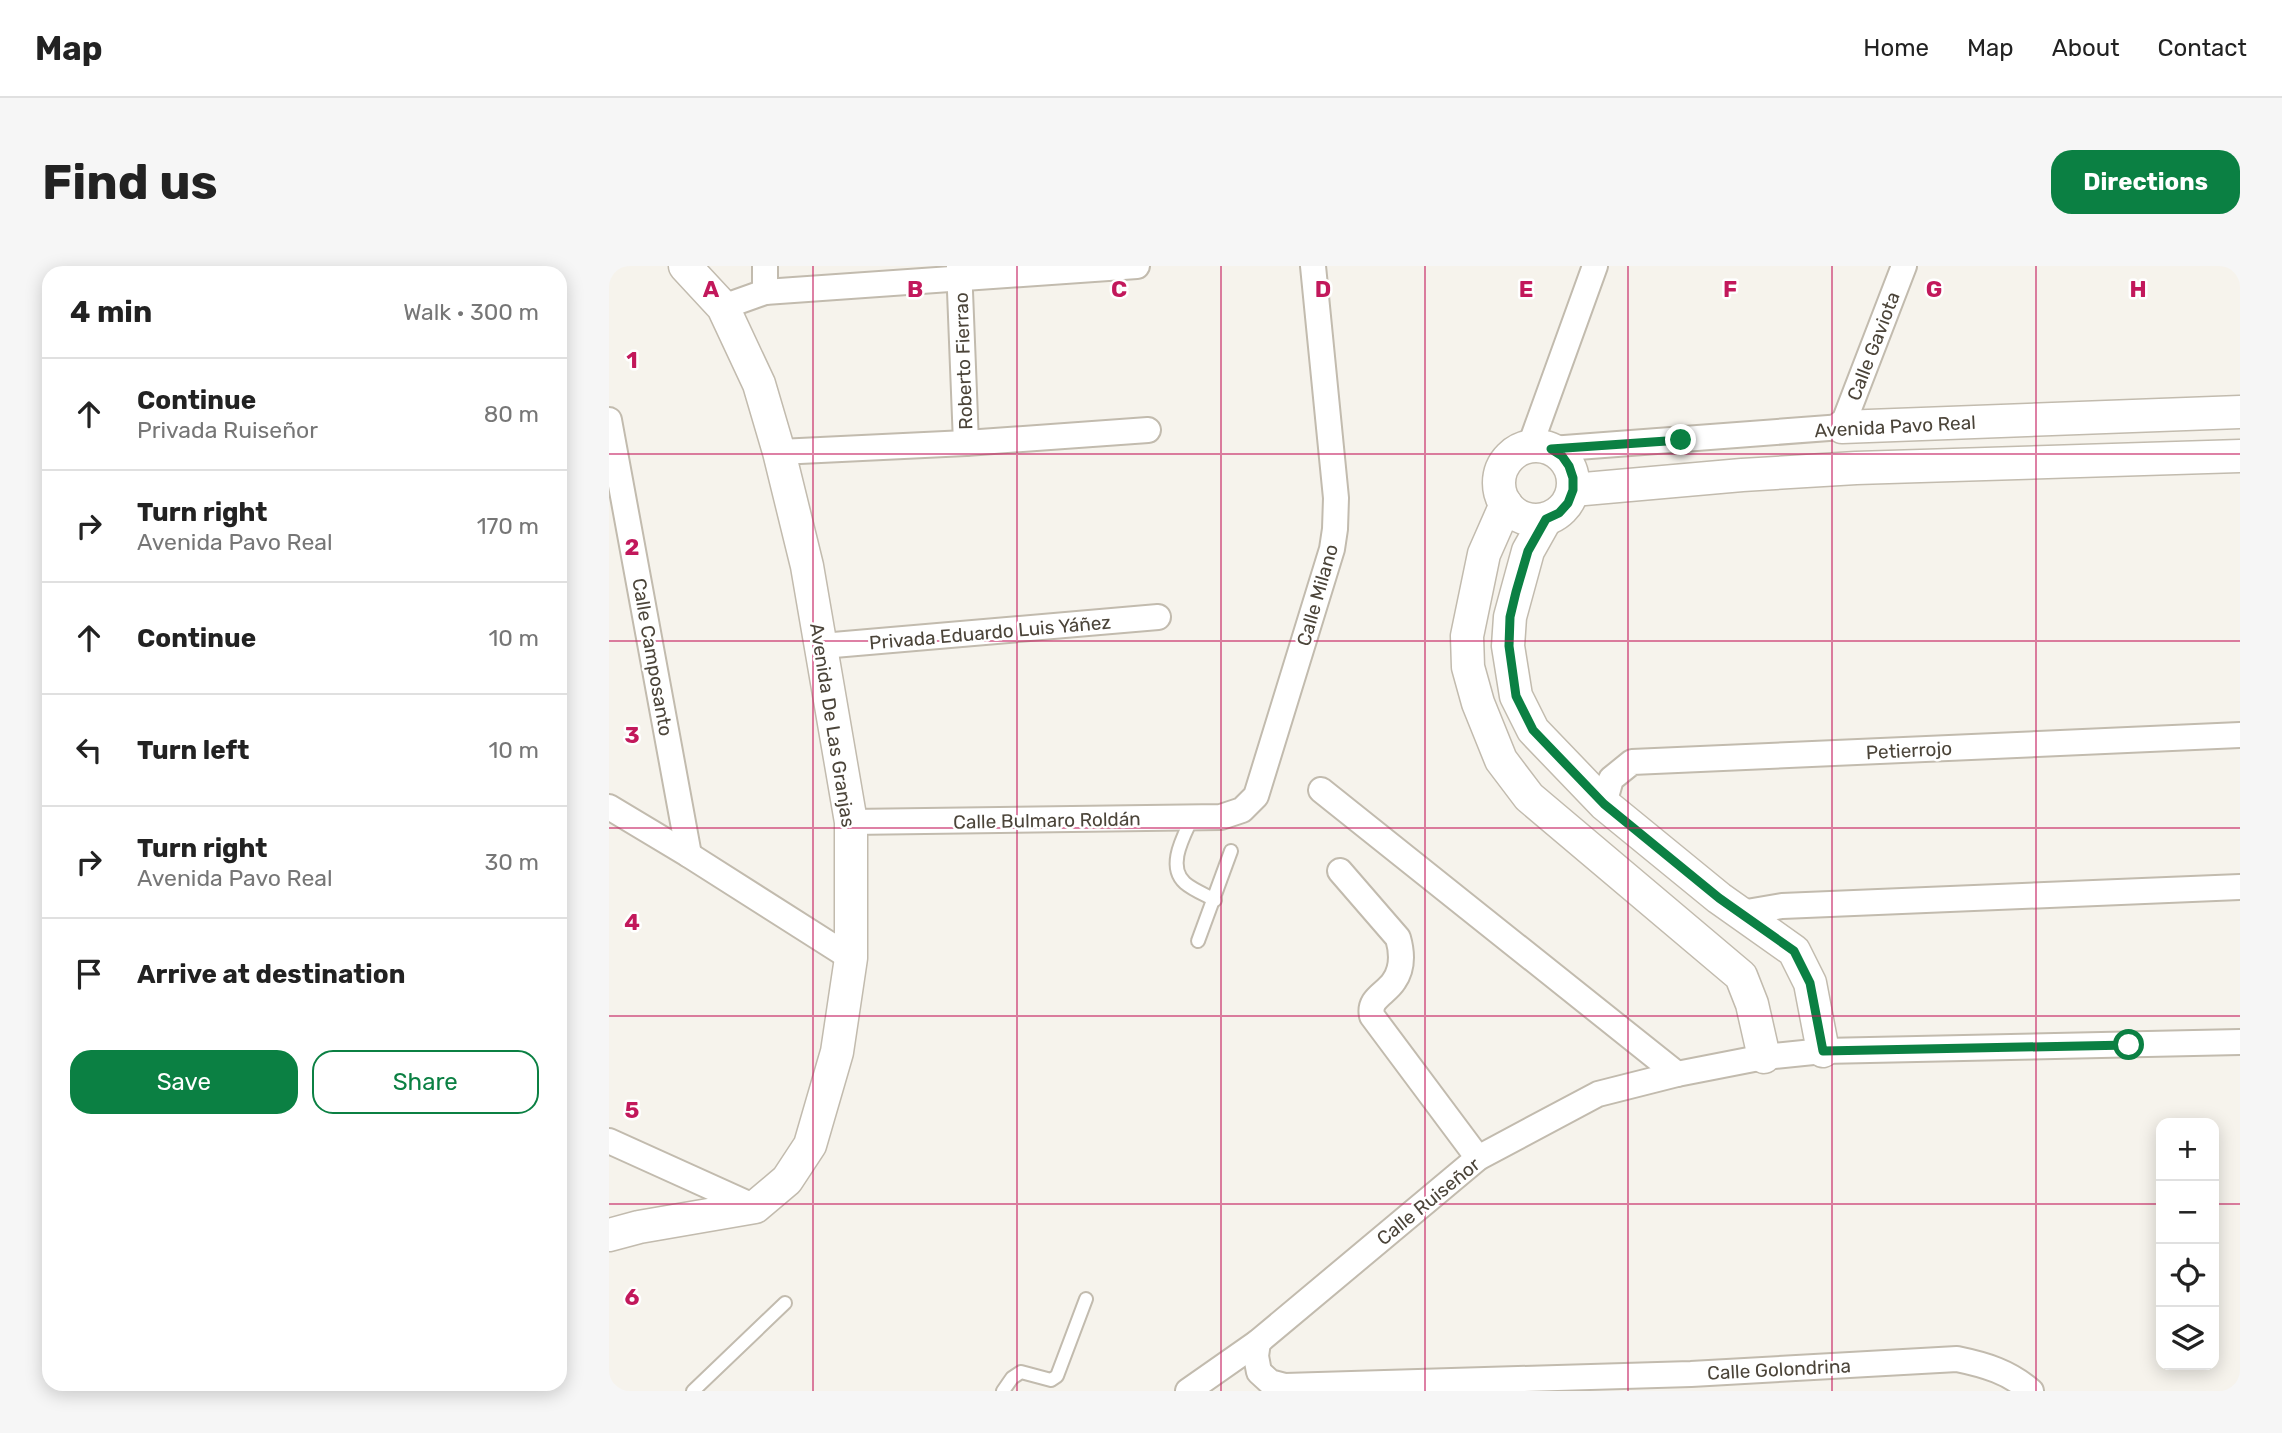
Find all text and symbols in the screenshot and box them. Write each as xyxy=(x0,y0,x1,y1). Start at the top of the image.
text: Map xyxy=(35,29,103,68)
text: Home xyxy=(1863,34,1929,62)
text: Map xyxy=(1967,34,2014,62)
text: About xyxy=(2052,34,2120,62)
text: Contact xyxy=(2158,34,2247,62)
button: Directions xyxy=(2051,150,2240,214)
text: Find us xyxy=(42,153,218,211)
text: A xyxy=(703,275,720,303)
text: B xyxy=(907,275,923,303)
text: C xyxy=(1111,275,1127,303)
text: D xyxy=(1315,275,1331,303)
text: E xyxy=(1519,275,1533,303)
text: F xyxy=(1723,275,1737,303)
text: G xyxy=(1926,275,1942,303)
text: H xyxy=(2129,275,2147,303)
street label: Calle Gaviota xyxy=(1842,288,1905,404)
street label: Roberto Fierrao xyxy=(950,292,977,430)
text: 4 min xyxy=(70,294,152,330)
text: Walk · 300 m xyxy=(403,298,539,326)
text: 1 xyxy=(626,346,638,374)
text: Continue xyxy=(137,385,256,416)
icon: ahead xyxy=(70,395,108,433)
text: 80 m xyxy=(484,400,539,428)
street label: Avenida Pavo Real xyxy=(1814,411,1976,442)
text: Privada Ruiseñor xyxy=(137,416,318,444)
route end xyxy=(1665,424,1696,455)
text: Turn right xyxy=(137,497,267,528)
icon: right xyxy=(70,507,108,545)
text: 170 m xyxy=(477,512,539,540)
text: Avenida Pavo Real xyxy=(137,528,333,556)
text: 2 xyxy=(625,533,639,561)
street label: Calle Milano xyxy=(1292,542,1343,649)
street label: Calle Camposanto xyxy=(627,576,678,738)
street label: Privada Eduardo Luis Yáñez xyxy=(868,610,1112,655)
icon: ahead xyxy=(70,619,108,657)
street label: Avenida De Las Granjas xyxy=(805,621,860,829)
text: Continue xyxy=(137,623,256,654)
text: 10 m xyxy=(488,624,539,652)
text: 3 xyxy=(624,721,640,749)
icon: left xyxy=(70,731,108,769)
text: Turn left xyxy=(137,735,249,766)
text: 10 m xyxy=(488,736,539,764)
street label: Petierrojo xyxy=(1865,737,1953,764)
street label: Calle Bulmaro Roldán xyxy=(953,807,1141,834)
text: Turn right xyxy=(137,833,267,864)
icon: right xyxy=(70,843,108,881)
text: 30 m xyxy=(484,848,539,876)
text: Avenida Pavo Real xyxy=(137,864,333,892)
text: 4 xyxy=(624,908,640,936)
icon: arrive xyxy=(70,955,108,993)
text: Arrive at destination xyxy=(137,959,405,990)
route start xyxy=(2113,1029,2144,1060)
button: Save xyxy=(70,1050,298,1114)
button: Share xyxy=(312,1050,539,1114)
text: 5 xyxy=(625,1096,640,1124)
map controls xyxy=(2156,1118,2219,1370)
button: + xyxy=(2156,1118,2219,1181)
street label: Calle Ruiseñor xyxy=(1372,1152,1485,1250)
button: − xyxy=(2156,1181,2219,1244)
button: locate xyxy=(2156,1244,2219,1307)
text: 6 xyxy=(625,1283,640,1311)
button: layers xyxy=(2156,1307,2219,1370)
street label: Calle Golondrina xyxy=(1707,1354,1851,1385)

